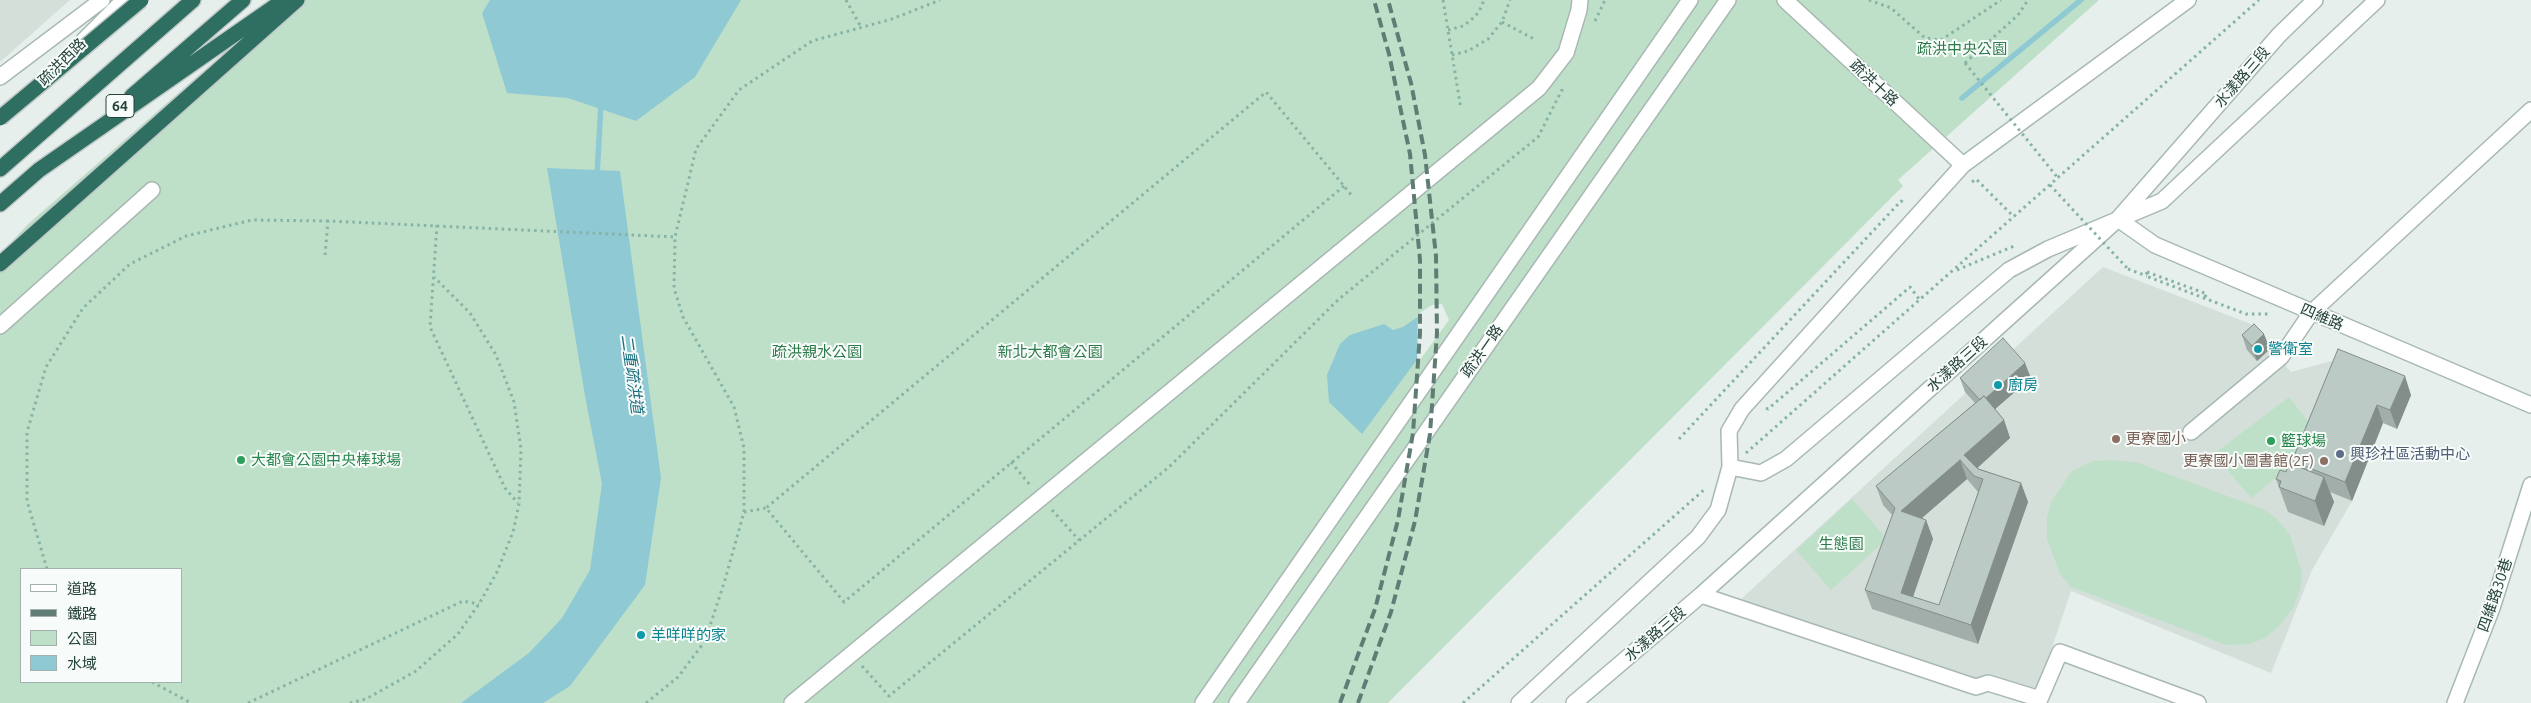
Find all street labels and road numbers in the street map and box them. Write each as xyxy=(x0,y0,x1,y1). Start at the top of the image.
street label: 疏洪西路 xyxy=(34,34,90,90)
street label: 水漾路三段 xyxy=(2211,43,2273,111)
street label: 疏洪十路 xyxy=(1846,56,1902,110)
road number: 64 xyxy=(106,94,134,118)
street label: 四維路 xyxy=(2298,300,2346,334)
street label: 疏洪一路 xyxy=(1457,321,1507,381)
street label: 水漾路三段 xyxy=(1923,332,1991,396)
street label: 四維路30巷 xyxy=(2474,556,2516,634)
street label: 水漾路三段 xyxy=(1621,603,1689,665)

